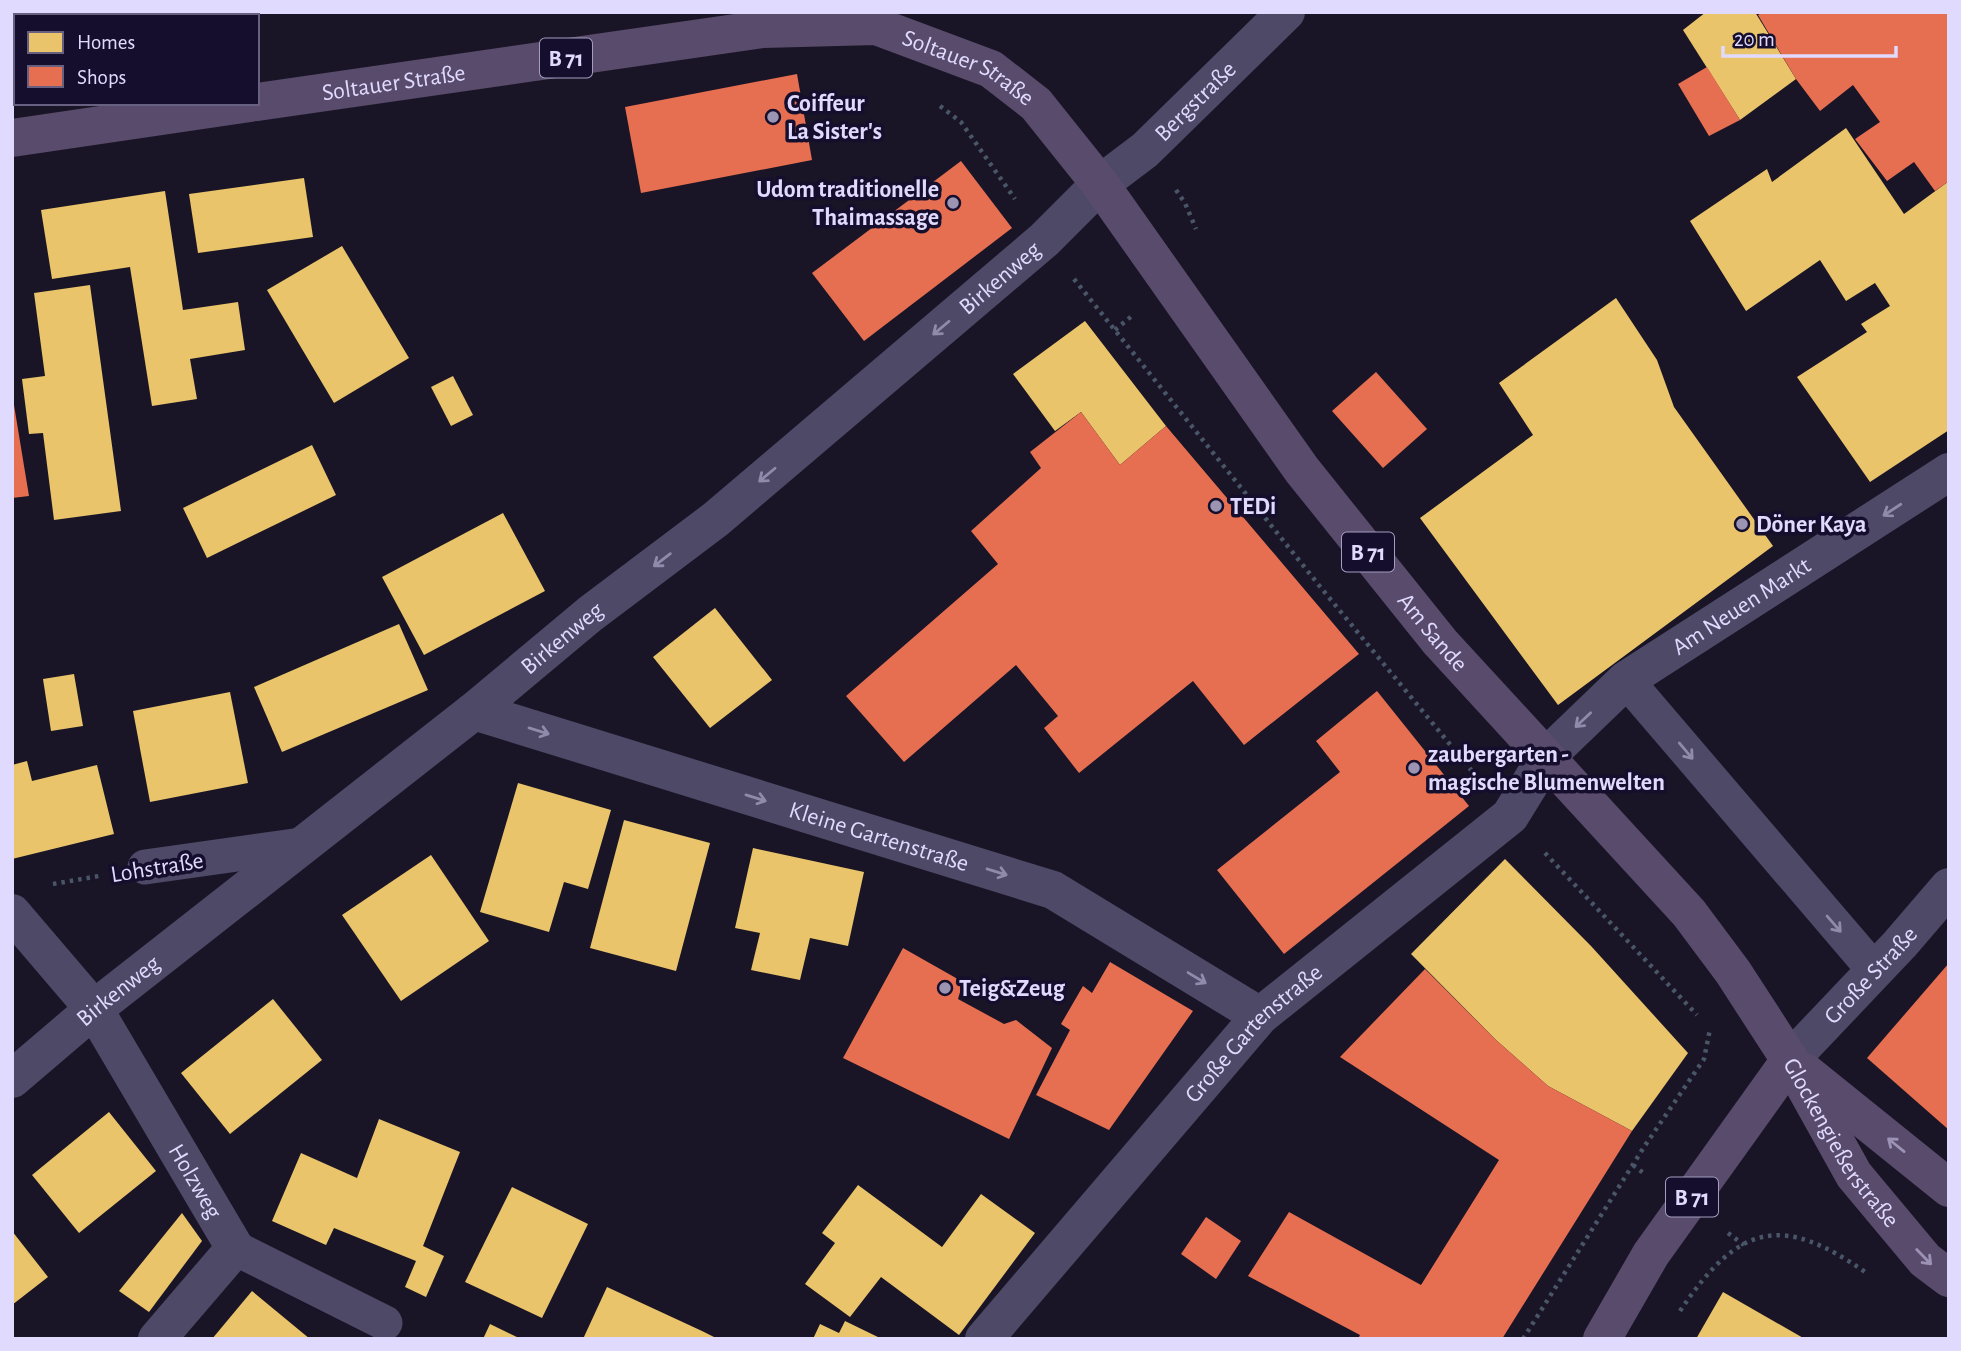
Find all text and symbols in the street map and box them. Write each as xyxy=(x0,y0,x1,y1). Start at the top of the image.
legend xyxy=(14,14,259,105)
scale bar xyxy=(1723,14,1896,58)
street label: Soltauer Straße xyxy=(899,26,1038,111)
text: 20 m xyxy=(1734,29,1775,50)
text: Homes xyxy=(77,32,135,53)
road number: B 71 xyxy=(540,39,592,78)
street label: Bergstraße xyxy=(1151,57,1241,146)
street label: Soltauer Straße xyxy=(321,61,467,105)
text: Shops xyxy=(77,67,126,88)
place label: Coiffeur La Sister's xyxy=(787,92,882,144)
marker: Coiffeur La Sister's xyxy=(765,109,781,125)
place label: Udom traditionelle Thaimassage xyxy=(756,178,939,230)
marker: Udom traditionelle Thaimassage xyxy=(945,195,961,211)
street label: Birkenweg xyxy=(955,237,1046,320)
one-way arrow xyxy=(932,320,950,336)
one-way arrow xyxy=(759,467,777,483)
place label: TEDi xyxy=(1230,495,1276,519)
marker: TEDi xyxy=(1208,498,1224,514)
one-way arrow xyxy=(1882,503,1902,517)
place label: Döner Kaya xyxy=(1756,513,1866,537)
marker: Döner Kaya xyxy=(1734,516,1750,532)
road number: B 71 xyxy=(1342,532,1394,572)
one-way arrow xyxy=(652,552,671,567)
street label: Am Neuen Markt xyxy=(1668,553,1815,660)
street label: Am Sande xyxy=(1393,589,1472,677)
street label: Birkenweg xyxy=(517,598,608,679)
one-way arrow xyxy=(1575,712,1592,729)
one-way arrow xyxy=(528,725,550,738)
one-way arrow xyxy=(1678,741,1694,759)
place label: zaubergarten - magische Blumenwelten xyxy=(1428,743,1665,795)
marker: zaubergarten - magische Blumenwelten xyxy=(1406,760,1422,776)
one-way arrow xyxy=(745,793,767,805)
street label: Kleine Gartenstraße xyxy=(786,798,971,876)
street label: Lohstraße xyxy=(109,849,205,887)
one-way arrow xyxy=(986,867,1008,880)
one-way arrow xyxy=(1826,914,1842,932)
street label: Große Straße xyxy=(1820,922,1922,1029)
street label: Birkenweg xyxy=(72,951,165,1031)
street label: Große Gartenstraße xyxy=(1181,960,1327,1107)
one-way arrow xyxy=(1187,971,1207,985)
place label: Teig&Zeug xyxy=(959,977,1066,1001)
marker: Teig&Zeug xyxy=(937,980,953,996)
street label: Glockengießerstraße xyxy=(1778,1054,1903,1232)
one-way arrow xyxy=(1887,1137,1905,1152)
street label: Holzweg xyxy=(163,1140,226,1223)
road number: B 71 xyxy=(1666,1178,1718,1216)
one-way arrow xyxy=(1915,1248,1932,1265)

